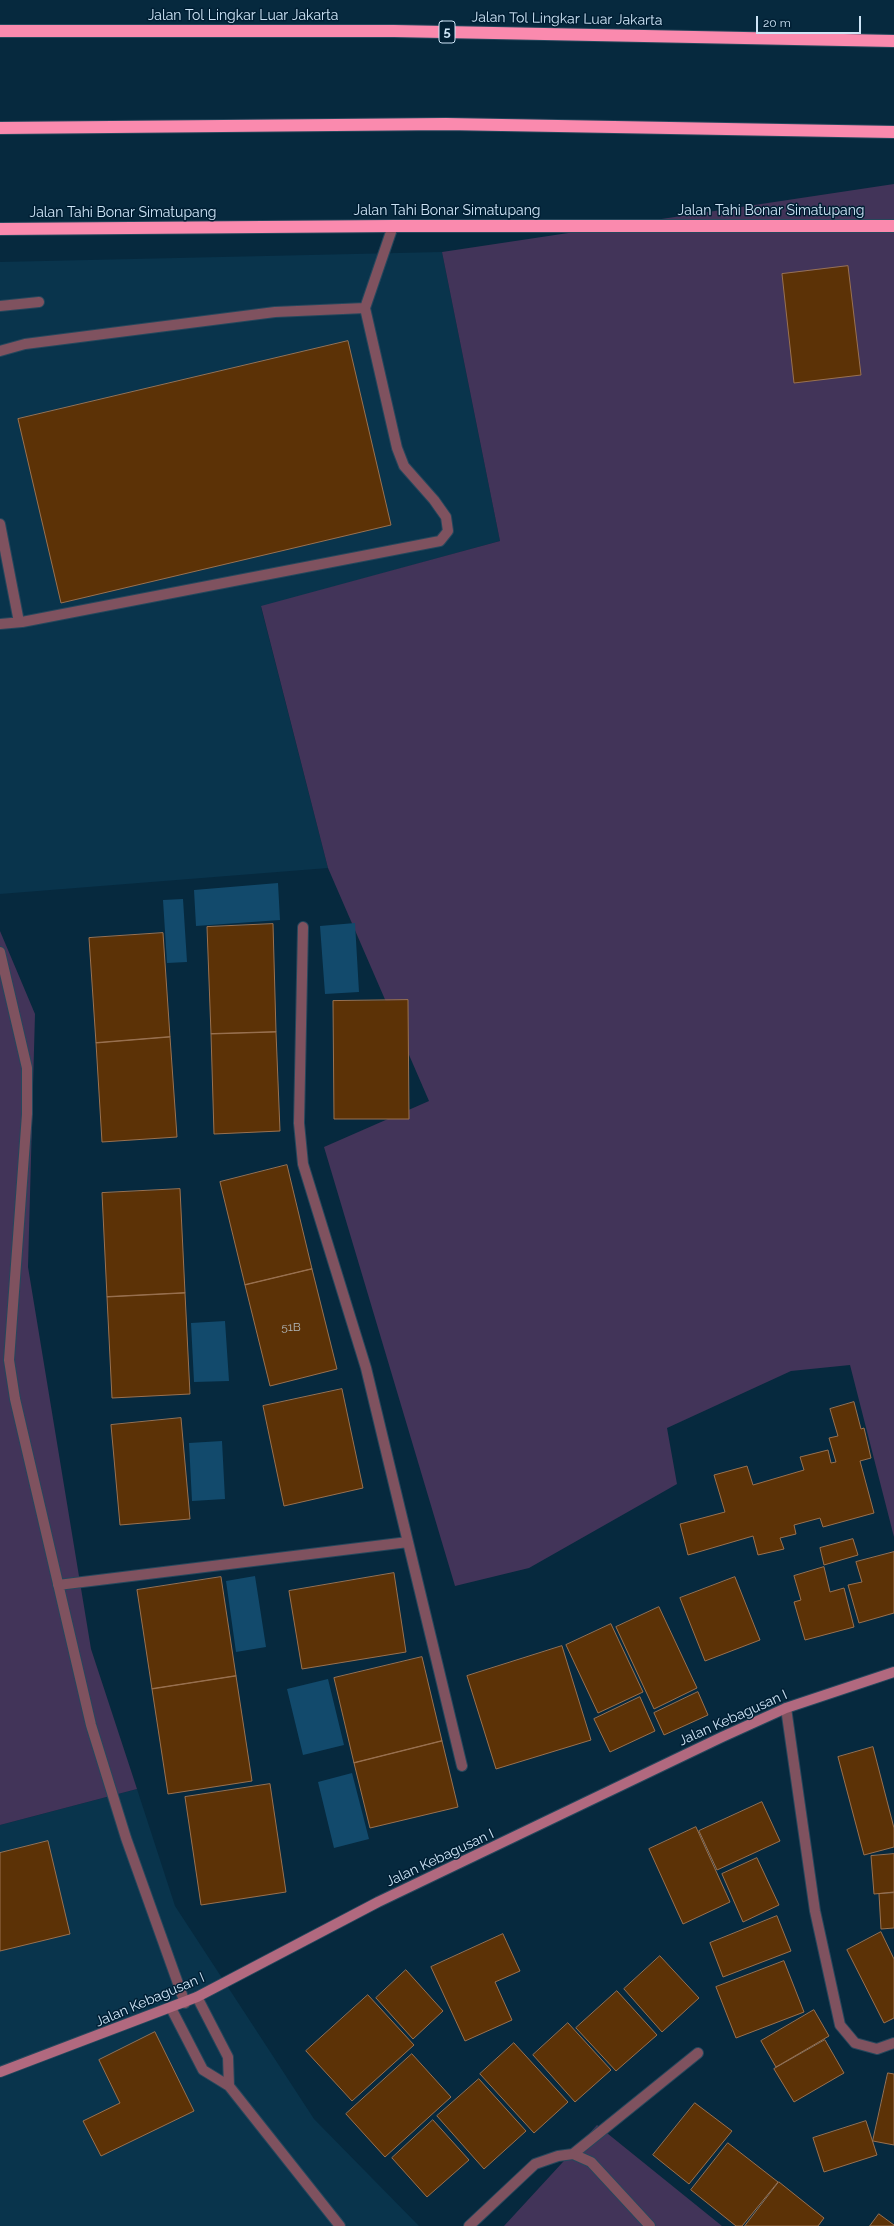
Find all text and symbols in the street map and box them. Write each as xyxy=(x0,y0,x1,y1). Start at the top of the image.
street label: Jalan Tol Lingkar Luar Jakarta xyxy=(148,8,338,24)
scale bar xyxy=(758,8,863,34)
street label: Jalan Tol Lingkar Luar Jakarta xyxy=(472,9,662,29)
text: 20 m xyxy=(763,16,791,30)
road number: 5 xyxy=(439,21,455,43)
street label: Jalan Tahi Bonar Simatupang xyxy=(354,203,540,219)
street label: Jalan Tahi Bonar Simatupang xyxy=(678,203,864,219)
street label: Jalan Tahi Bonar Simatupang xyxy=(30,205,216,221)
house number: 51B xyxy=(281,1320,301,1334)
street label: Jalan Kebagusan I xyxy=(676,1687,790,1749)
street label: Jalan Kebagusan I xyxy=(383,1826,497,1890)
street label: Jalan Kebagusan I xyxy=(93,1969,207,2031)

